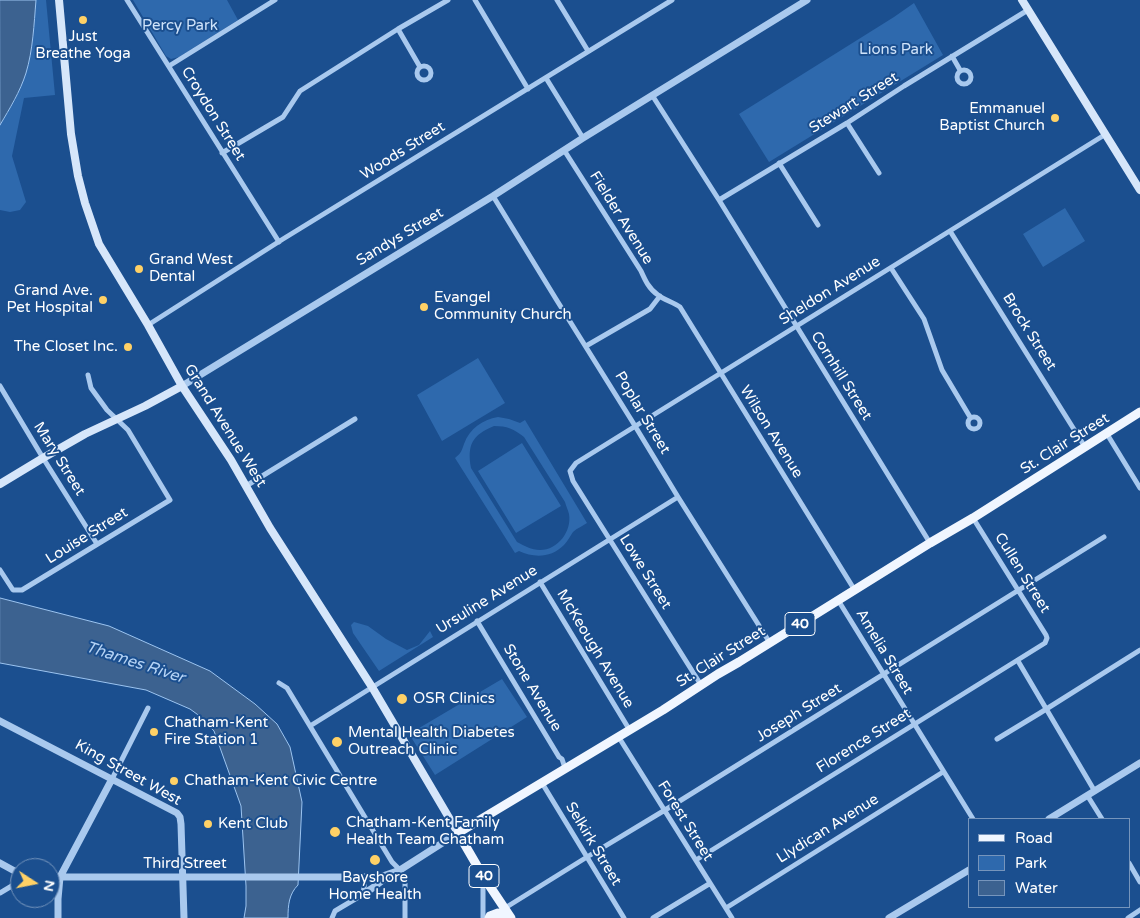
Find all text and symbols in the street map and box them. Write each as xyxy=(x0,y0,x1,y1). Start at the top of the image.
marker: Just Breathe Yoga xyxy=(77,14,89,26)
park label: Percy Park xyxy=(142,17,218,35)
place label: Just Breathe Yoga xyxy=(35,28,131,63)
park label: Lions Park xyxy=(859,41,933,59)
street label: Croydon Street xyxy=(177,64,249,164)
street label: Stewart Street xyxy=(806,68,902,138)
place label: Emmanuel Baptist Church xyxy=(939,100,1045,135)
marker: Emmanuel Baptist Church xyxy=(1049,112,1061,124)
street label: Woods Street xyxy=(357,118,449,184)
street label: Fielder Avenue xyxy=(585,168,657,268)
street label: Sandys Street xyxy=(353,204,447,270)
place label: Grand West Dental xyxy=(149,251,233,286)
street label: Sheldon Avenue xyxy=(776,253,884,329)
marker: Grand West Dental xyxy=(133,263,145,275)
place label: Grand Ave. Pet Hospital xyxy=(6,282,93,317)
place label: Evangel Community Church xyxy=(434,289,572,324)
street label: Brock Street xyxy=(998,290,1060,374)
marker: Grand Ave. Pet Hospital xyxy=(97,294,109,306)
marker: Evangel Community Church xyxy=(418,301,430,313)
street label: Cornhill Street xyxy=(807,328,875,424)
place label: The Closet Inc. xyxy=(14,338,118,356)
marker: The Closet Inc. xyxy=(122,341,134,353)
street label: Grand Avenue West xyxy=(180,361,270,491)
street label: Poplar Street xyxy=(610,368,674,458)
street label: Wilson Avenue xyxy=(735,382,807,482)
street label: St. Clair Street xyxy=(1017,410,1113,478)
street label: Mary Street xyxy=(29,419,89,499)
street label: Louise Street xyxy=(43,504,131,568)
street label: Cullen Street xyxy=(990,530,1054,616)
street label: Lowe Street xyxy=(615,531,675,613)
street label: Ursuline Avenue xyxy=(433,562,541,638)
street label: McKeough Avenue xyxy=(552,586,638,712)
street label: Amelia Street xyxy=(852,606,916,698)
road number: 40 xyxy=(785,612,815,636)
street label: St. Clair Street xyxy=(673,623,769,691)
water label: Thames River xyxy=(83,638,187,688)
street label: Stone Avenue xyxy=(499,641,565,735)
street label: Joseph Street xyxy=(753,680,845,746)
place label: OSR Clinics xyxy=(413,690,495,708)
marker: OSR Clinics xyxy=(395,692,409,706)
street label: Florence Street xyxy=(813,705,915,777)
place label: Chatham-Kent Fire Station 1 xyxy=(164,714,268,749)
place label: Mental Health Diabetes Outreach Clinic xyxy=(348,724,515,759)
marker: Chatham-Kent Fire Station 1 xyxy=(148,726,160,738)
marker: Mental Health Diabetes Outreach Clinic xyxy=(330,735,344,749)
street label: King Street West xyxy=(72,736,184,810)
place label: Chatham-Kent Civic Centre xyxy=(184,772,377,790)
marker: Chatham-Kent Civic Centre xyxy=(168,775,180,787)
street label: Forest Street xyxy=(653,778,717,864)
street label: Llydican Avenue xyxy=(774,790,882,868)
street label: Selkirk Street xyxy=(561,799,625,889)
place label: Chatham-Kent Family Health Team Chatham xyxy=(346,814,504,849)
place label: Kent Club xyxy=(218,815,288,833)
marker: Kent Club xyxy=(202,818,214,830)
legend xyxy=(968,818,1130,908)
marker: Chatham-Kent Family Health Team Chatham xyxy=(328,825,342,839)
text: Road xyxy=(1015,829,1053,847)
marker: Bayshore Home Health xyxy=(368,853,382,867)
text: Park xyxy=(1015,854,1047,872)
street label: Third Street xyxy=(143,855,227,873)
north arrow xyxy=(10,858,60,908)
road number: 40 xyxy=(469,864,499,888)
place label: Bayshore Home Health xyxy=(328,869,422,904)
text: N xyxy=(40,879,59,893)
text: Water xyxy=(1015,879,1058,897)

